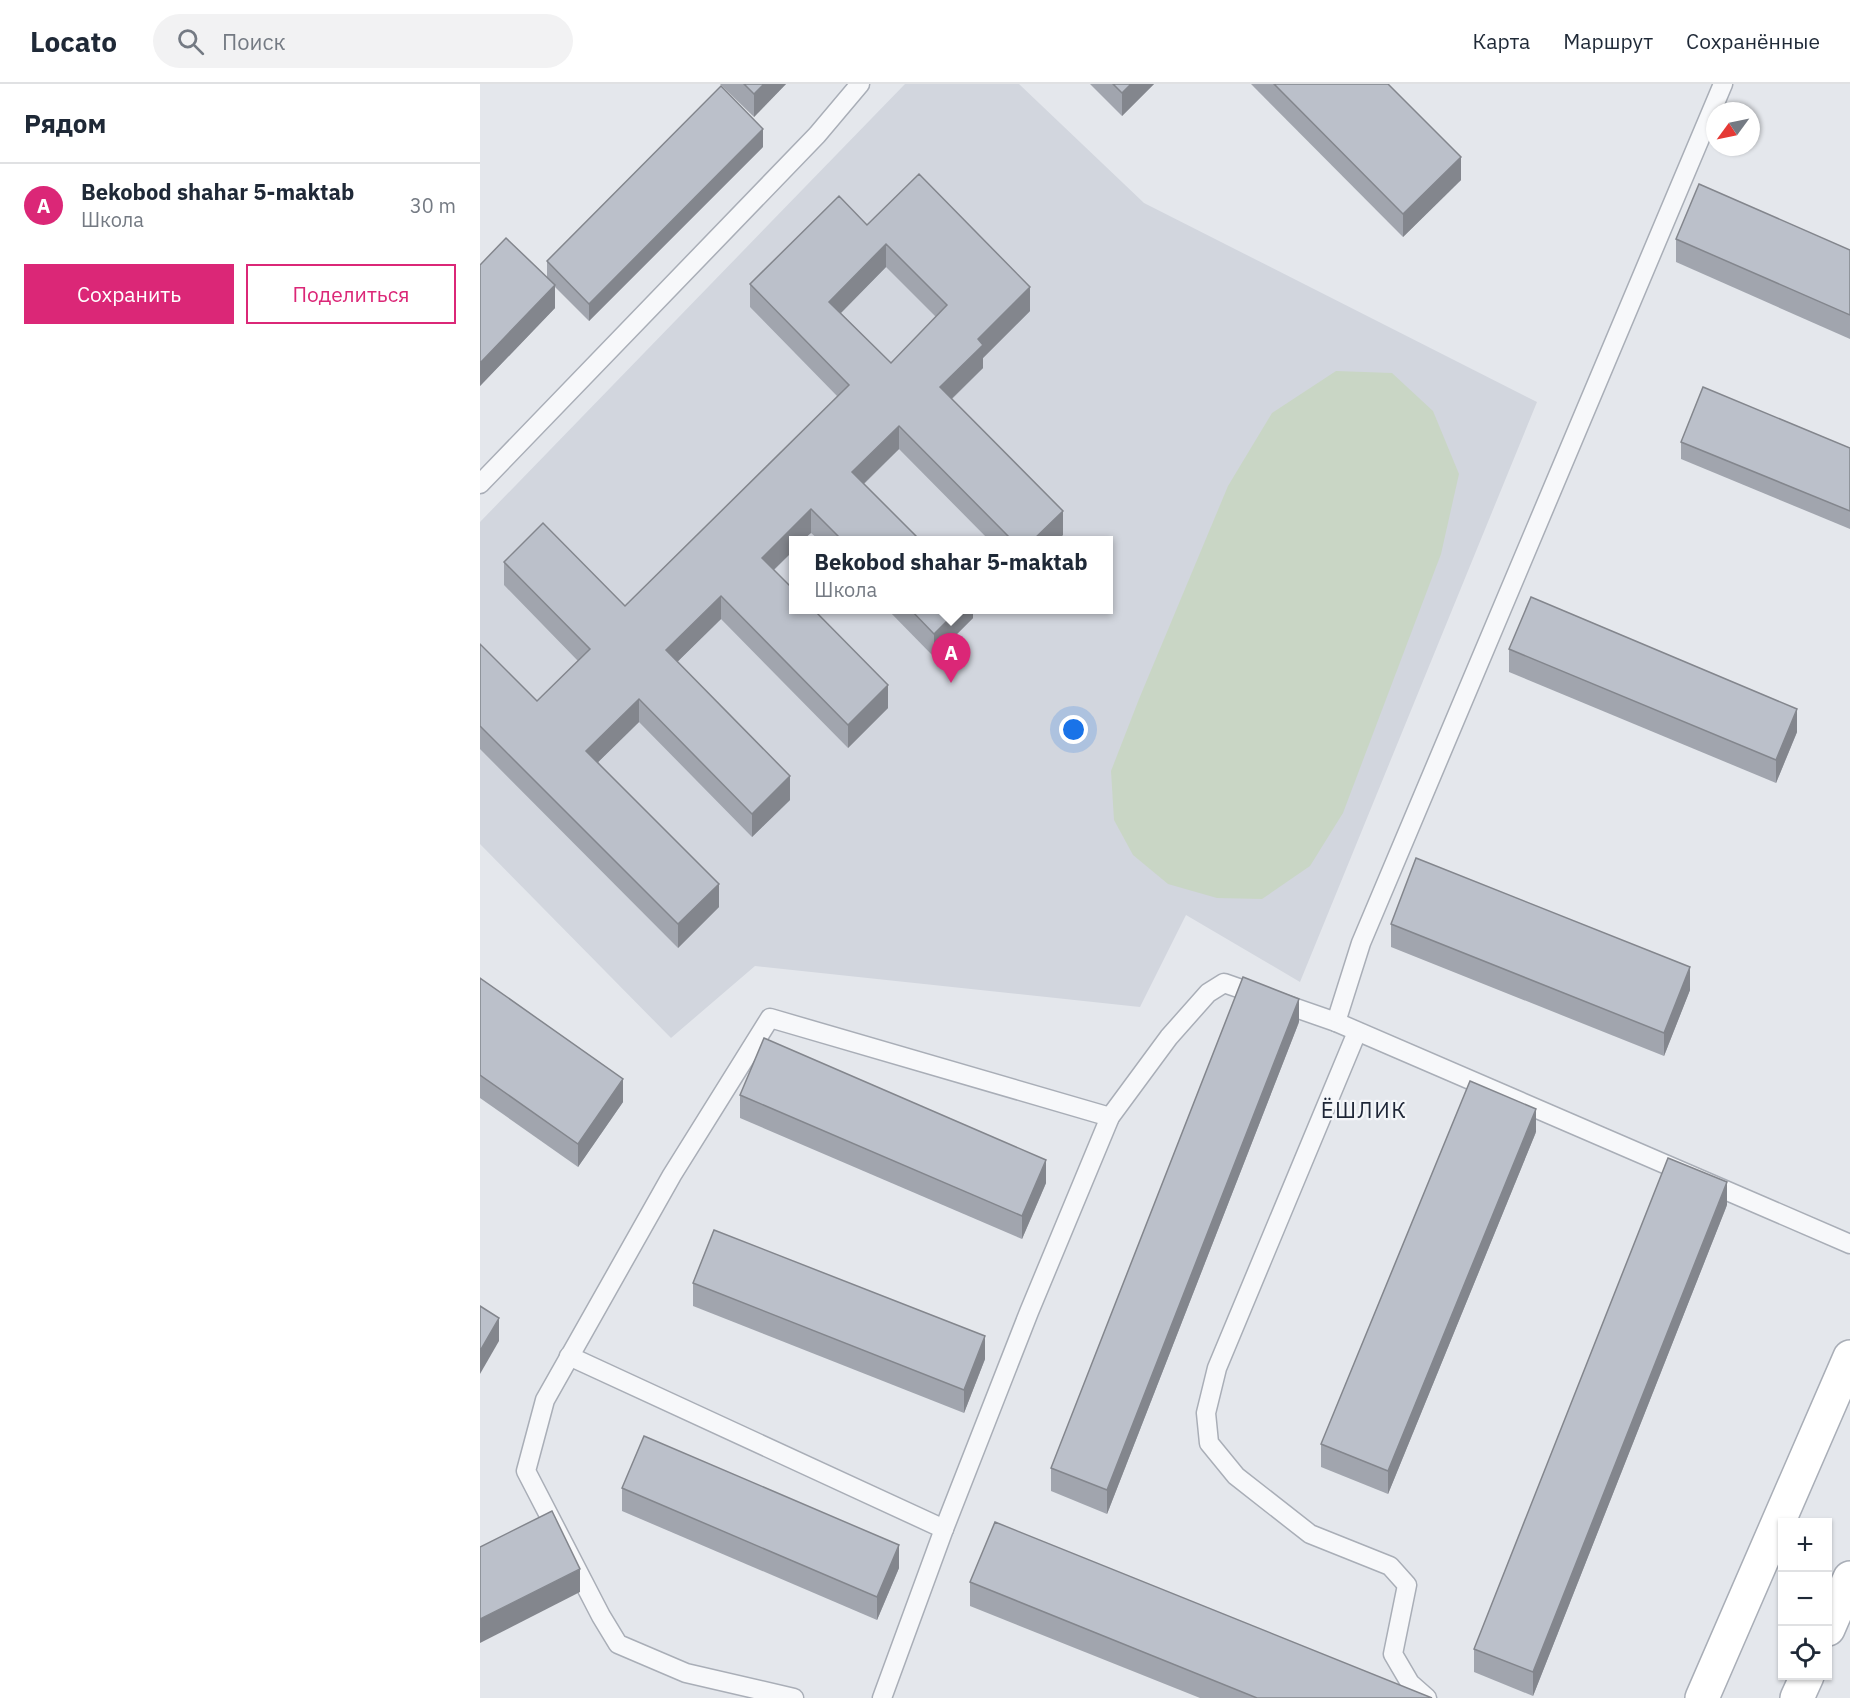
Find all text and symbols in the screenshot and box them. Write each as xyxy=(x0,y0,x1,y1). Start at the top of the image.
search box xyxy=(153,14,573,68)
text: Locato xyxy=(30,23,117,60)
icon: search xyxy=(174,25,207,58)
text: Поиск xyxy=(222,27,286,56)
text: Карта xyxy=(1472,27,1530,55)
text: Маршрут xyxy=(1563,27,1653,55)
text: Сохранённые xyxy=(1686,27,1820,55)
north arrow xyxy=(1706,102,1760,156)
text: Рядом xyxy=(24,106,106,140)
text: Bekobod shahar 5-maktab xyxy=(81,177,354,206)
text: A xyxy=(37,192,50,219)
text: 30 m xyxy=(410,192,456,219)
text: Школа xyxy=(81,206,144,233)
button: Сохранить xyxy=(24,264,234,324)
button: Поделиться xyxy=(246,264,456,324)
popup xyxy=(789,536,1113,614)
text: Bekobod shahar 5-maktab xyxy=(814,547,1088,576)
text: Школа xyxy=(814,576,877,603)
pin: A xyxy=(932,634,970,683)
your location xyxy=(1059,715,1088,744)
district label: ЁШЛИК xyxy=(1321,1095,1407,1124)
map controls xyxy=(1778,1518,1832,1680)
button: + xyxy=(1778,1518,1832,1572)
button: − xyxy=(1778,1572,1832,1626)
button: locate xyxy=(1778,1626,1832,1680)

